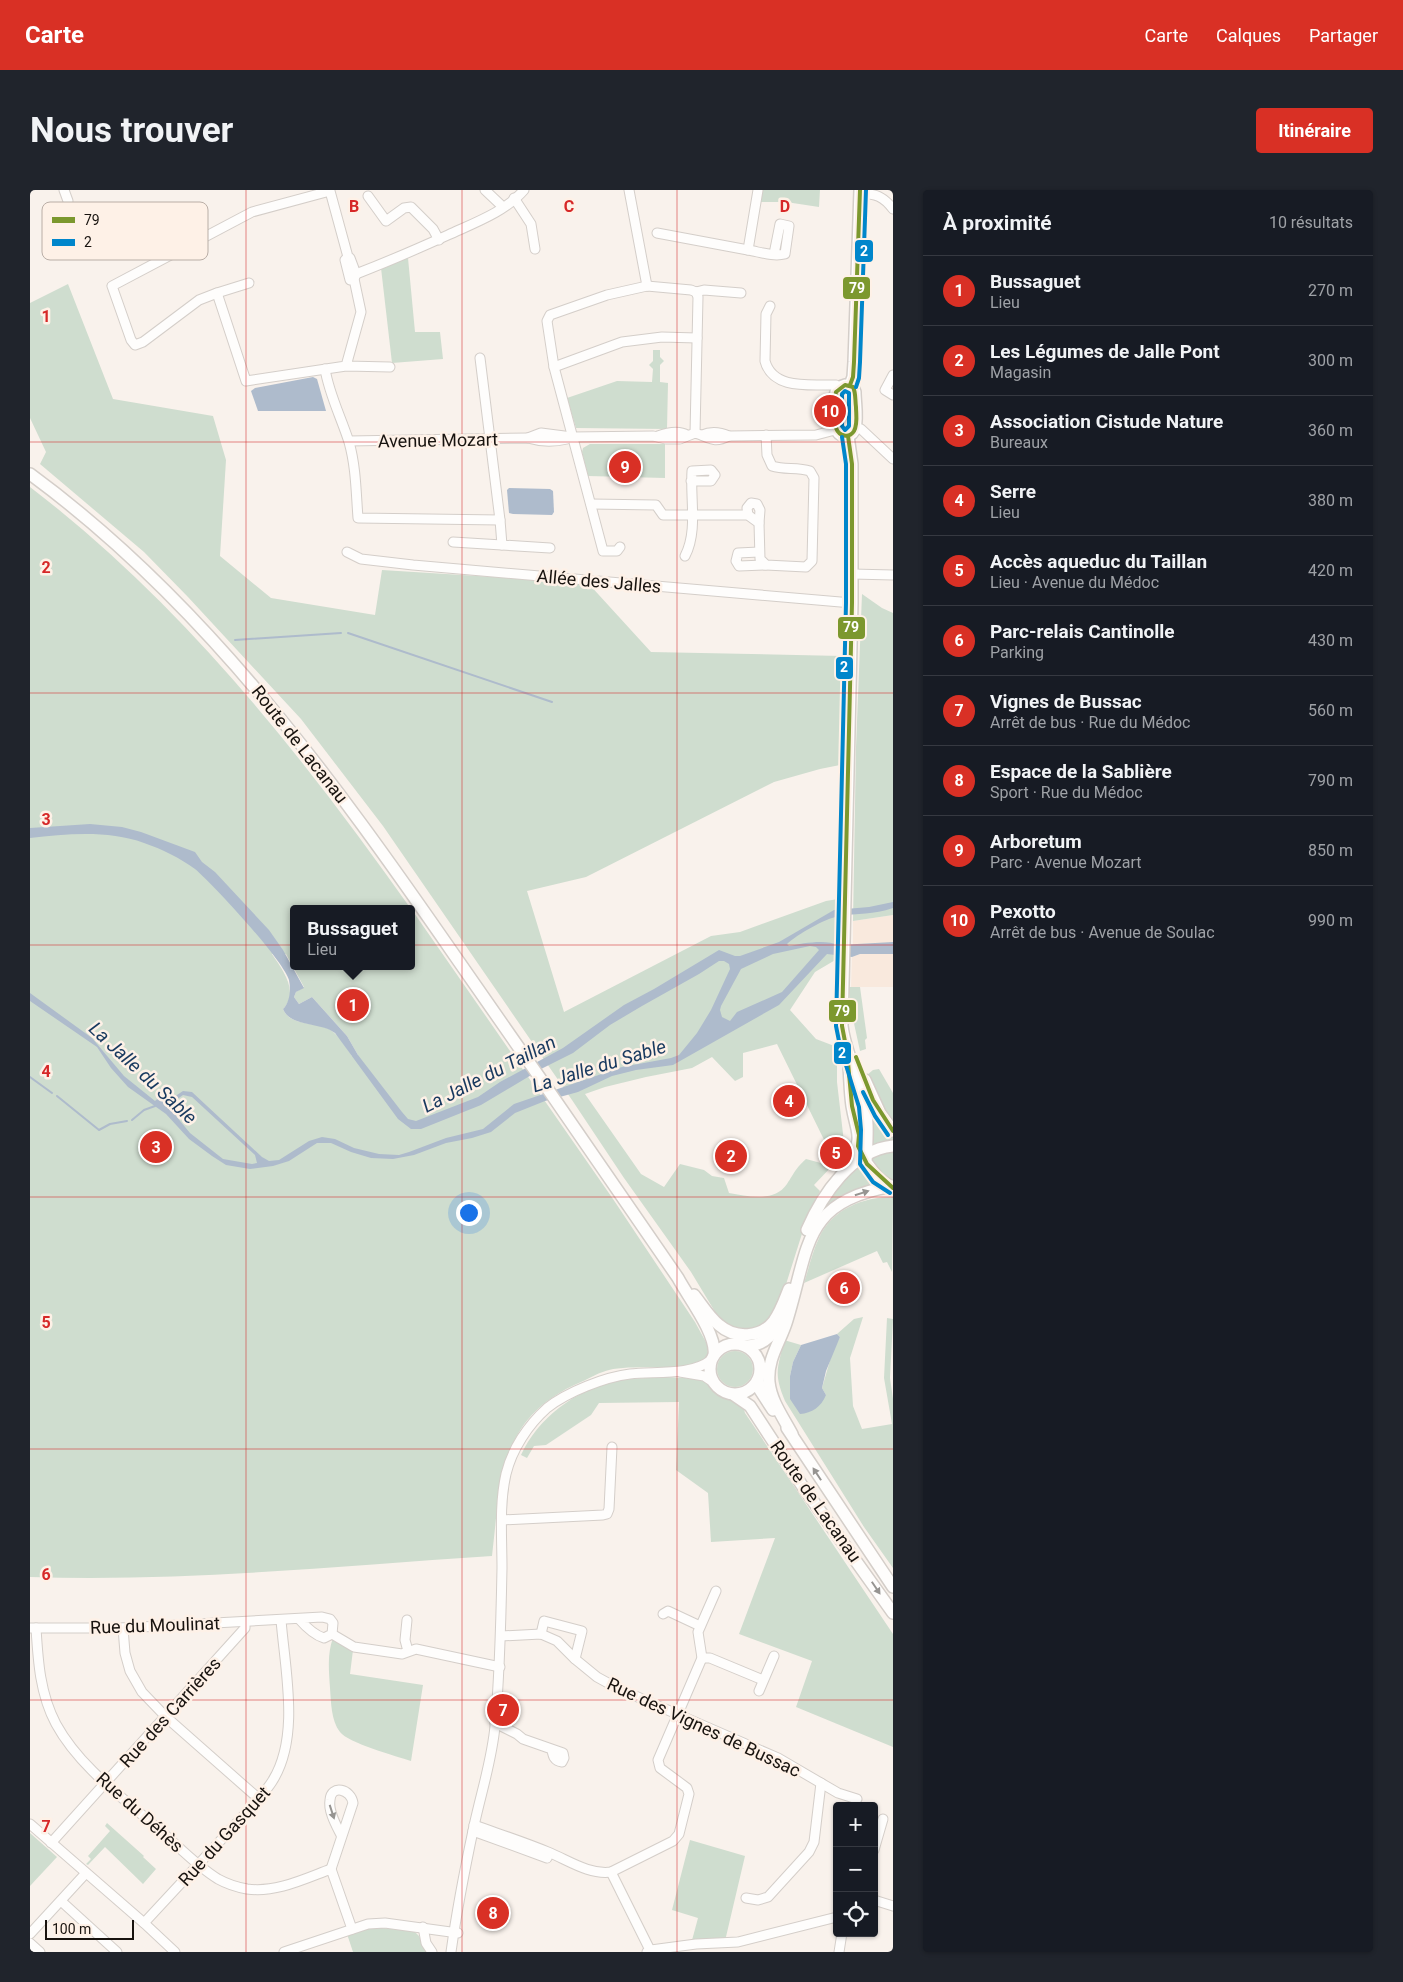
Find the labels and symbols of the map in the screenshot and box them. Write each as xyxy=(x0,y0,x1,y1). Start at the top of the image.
text: B xyxy=(349,197,359,216)
text: C xyxy=(564,197,574,216)
text: D xyxy=(780,197,790,216)
legend xyxy=(42,202,208,260)
text: 79 xyxy=(84,212,100,228)
text: 2 xyxy=(84,234,92,250)
line badge: 2 xyxy=(854,239,874,263)
text: 2 xyxy=(860,243,868,259)
line badge: 79 xyxy=(842,276,871,300)
text: 79 xyxy=(849,280,865,296)
text: 1 xyxy=(41,307,51,326)
pin: 10 xyxy=(814,392,846,430)
street label: Avenue Mozart xyxy=(378,428,498,452)
pin: 9 xyxy=(609,448,641,486)
text: 2 xyxy=(41,558,51,577)
street label: Allée des Jalles xyxy=(536,565,662,597)
line badge: 79 xyxy=(837,616,866,640)
text: 79 xyxy=(843,619,859,635)
line badge: 2 xyxy=(835,656,854,680)
text: 2 xyxy=(840,659,848,675)
street label: Route de Lacanau xyxy=(247,681,353,807)
text: 3 xyxy=(41,810,51,829)
pin: 1 xyxy=(337,986,369,1024)
line badge: 79 xyxy=(828,999,857,1023)
text: 79 xyxy=(834,1003,850,1019)
water label: La Jalle du Sable xyxy=(84,1017,202,1129)
water label: La Jalle du Taillan xyxy=(418,1030,560,1118)
water label: La Jalle du Sable xyxy=(529,1035,669,1097)
line badge: 2 xyxy=(833,1041,852,1065)
text: 2 xyxy=(838,1045,846,1061)
text: 4 xyxy=(41,1062,51,1081)
pin: 4 xyxy=(773,1082,805,1120)
pin: 3 xyxy=(140,1128,172,1166)
pin: 5 xyxy=(820,1134,852,1172)
pin: 2 xyxy=(715,1137,747,1175)
one-way arrow xyxy=(855,1189,870,1197)
your location xyxy=(456,1200,482,1226)
pin: 6 xyxy=(828,1269,860,1307)
text: 5 xyxy=(41,1313,51,1332)
street label: Route de Lacanau xyxy=(766,1436,866,1566)
one-way arrow xyxy=(813,1467,822,1480)
text: 6 xyxy=(41,1565,51,1584)
one-way arrow xyxy=(871,1581,881,1595)
street label: Rue du Moulinat xyxy=(90,1612,220,1638)
street label: Rue des Carrières xyxy=(115,1653,225,1771)
street label: Rue des Vignes de Bussac xyxy=(604,1673,804,1781)
pin: 7 xyxy=(487,1691,519,1729)
street label: Rue du Déhès xyxy=(92,1768,188,1856)
street label: Rue du Gasquet xyxy=(174,1782,274,1890)
one-way arrow xyxy=(328,1805,336,1820)
text: 7 xyxy=(41,1817,51,1836)
pin: 8 xyxy=(477,1894,509,1932)
scale bar xyxy=(45,1917,134,1940)

